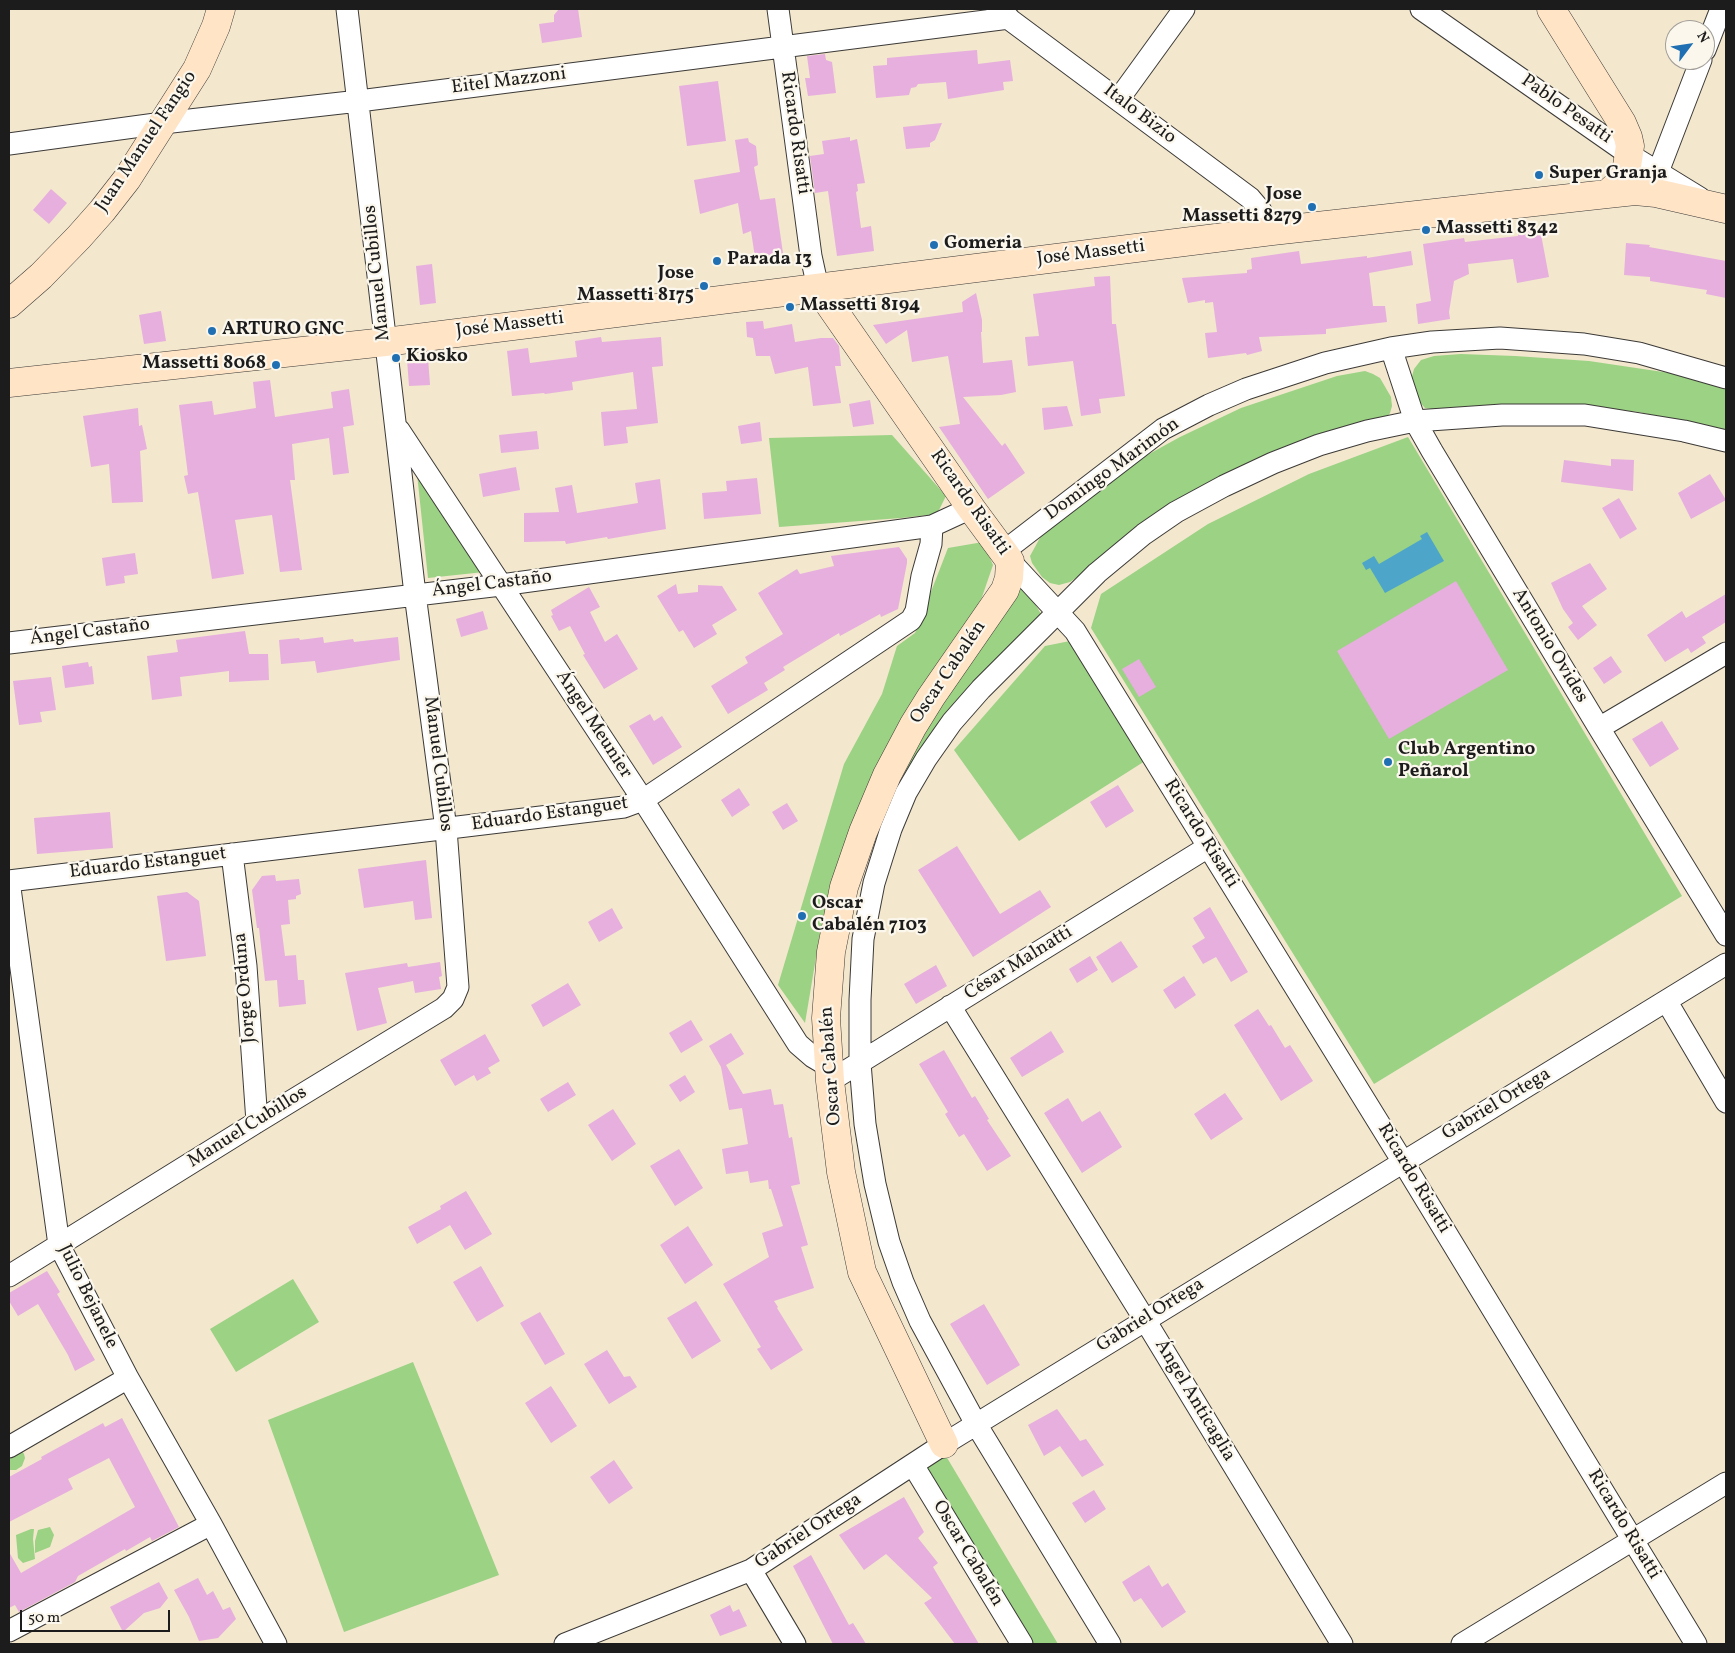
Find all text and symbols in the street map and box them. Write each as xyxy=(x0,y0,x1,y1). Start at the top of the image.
north arrow xyxy=(1665,20,1715,70)
text: N xyxy=(1692,28,1713,47)
street label: Eitel Mazzoni xyxy=(450,64,568,100)
street label: Juan Manuel Fangio xyxy=(91,67,203,217)
street label: Ricardo Risatti xyxy=(774,70,814,196)
street label: Pablo Pesatti xyxy=(1516,70,1616,150)
street label: Italo Bizio xyxy=(1098,80,1180,150)
place label: Super Granja xyxy=(1549,164,1667,186)
marker: Super Granja xyxy=(1533,169,1545,181)
place label: Jose Massetti 8279 xyxy=(1182,185,1302,229)
marker: Jose Massetti 8279 xyxy=(1306,201,1318,213)
street label: Manuel Cubillos xyxy=(360,204,396,342)
place label: Massetti 8342 xyxy=(1436,219,1558,241)
marker: Massetti 8342 xyxy=(1420,224,1432,236)
place label: Gomeria xyxy=(944,234,1022,256)
street label: José Massetti xyxy=(1036,236,1146,272)
marker: Gomeria xyxy=(928,239,940,251)
place label: Parada 13 xyxy=(727,250,812,272)
marker: Parada 13 xyxy=(711,255,723,267)
place label: Jose Massetti 8175 xyxy=(577,264,694,308)
marker: Jose Massetti 8175 xyxy=(698,280,710,292)
place label: Massetti 8194 xyxy=(800,296,920,318)
marker: Massetti 8194 xyxy=(784,301,796,313)
street label: José Massetti xyxy=(455,308,565,344)
place label: ARTURO GNC xyxy=(222,320,344,342)
marker: ARTURO GNC xyxy=(206,325,218,337)
place label: Kiosko xyxy=(406,347,468,369)
marker: Kiosko xyxy=(390,352,402,364)
place label: Massetti 8068 xyxy=(142,354,266,376)
marker: Massetti 8068 xyxy=(270,359,282,371)
street label: Domingo Marimón xyxy=(1041,414,1185,526)
street label: Ricardo Risatti xyxy=(924,446,1014,560)
street label: Ángel Castaño xyxy=(431,566,553,604)
street label: Antonio Ovides xyxy=(1506,585,1592,707)
street label: Ángel Castaño xyxy=(29,614,151,652)
street label: Oscar Cabalén xyxy=(906,617,992,729)
street label: Ángel Meunier xyxy=(550,667,636,783)
street label: Manuel Cubillos xyxy=(417,695,457,833)
place label: Club Argentino Peñarol xyxy=(1398,740,1535,784)
marker: Club Argentino Peñarol xyxy=(1382,756,1394,768)
street label: Ricardo Risatti xyxy=(1157,775,1243,893)
street label: Eduardo Estanguet xyxy=(470,793,630,837)
street label: Eduardo Estanguet xyxy=(68,843,228,885)
place label: Oscar Cabalén 7103 xyxy=(812,894,927,938)
marker: Oscar Cabalén 7103 xyxy=(796,910,808,922)
street label: César Malnatti xyxy=(961,922,1077,1006)
street label: Jorge Orduna xyxy=(230,932,262,1044)
street label: Oscar Cabalén xyxy=(816,1006,848,1126)
street label: Gabriel Ortega xyxy=(1439,1064,1555,1146)
street label: Manuel Cubillos xyxy=(184,1082,312,1174)
street label: Ricardo Risatti xyxy=(1371,1120,1455,1238)
street label: Julio Bejanele xyxy=(52,1241,122,1353)
street label: Gabriel Ortega xyxy=(1093,1274,1209,1358)
street label: Ángel Anticaglia xyxy=(1149,1336,1239,1466)
street label: Ricardo Risatti xyxy=(1581,1466,1665,1584)
street label: Gabriel Ortega xyxy=(751,1489,867,1575)
street label: Oscar Cabalén xyxy=(926,1497,1008,1611)
scale bar xyxy=(22,1600,172,1632)
text: 50 m xyxy=(28,1608,60,1629)

